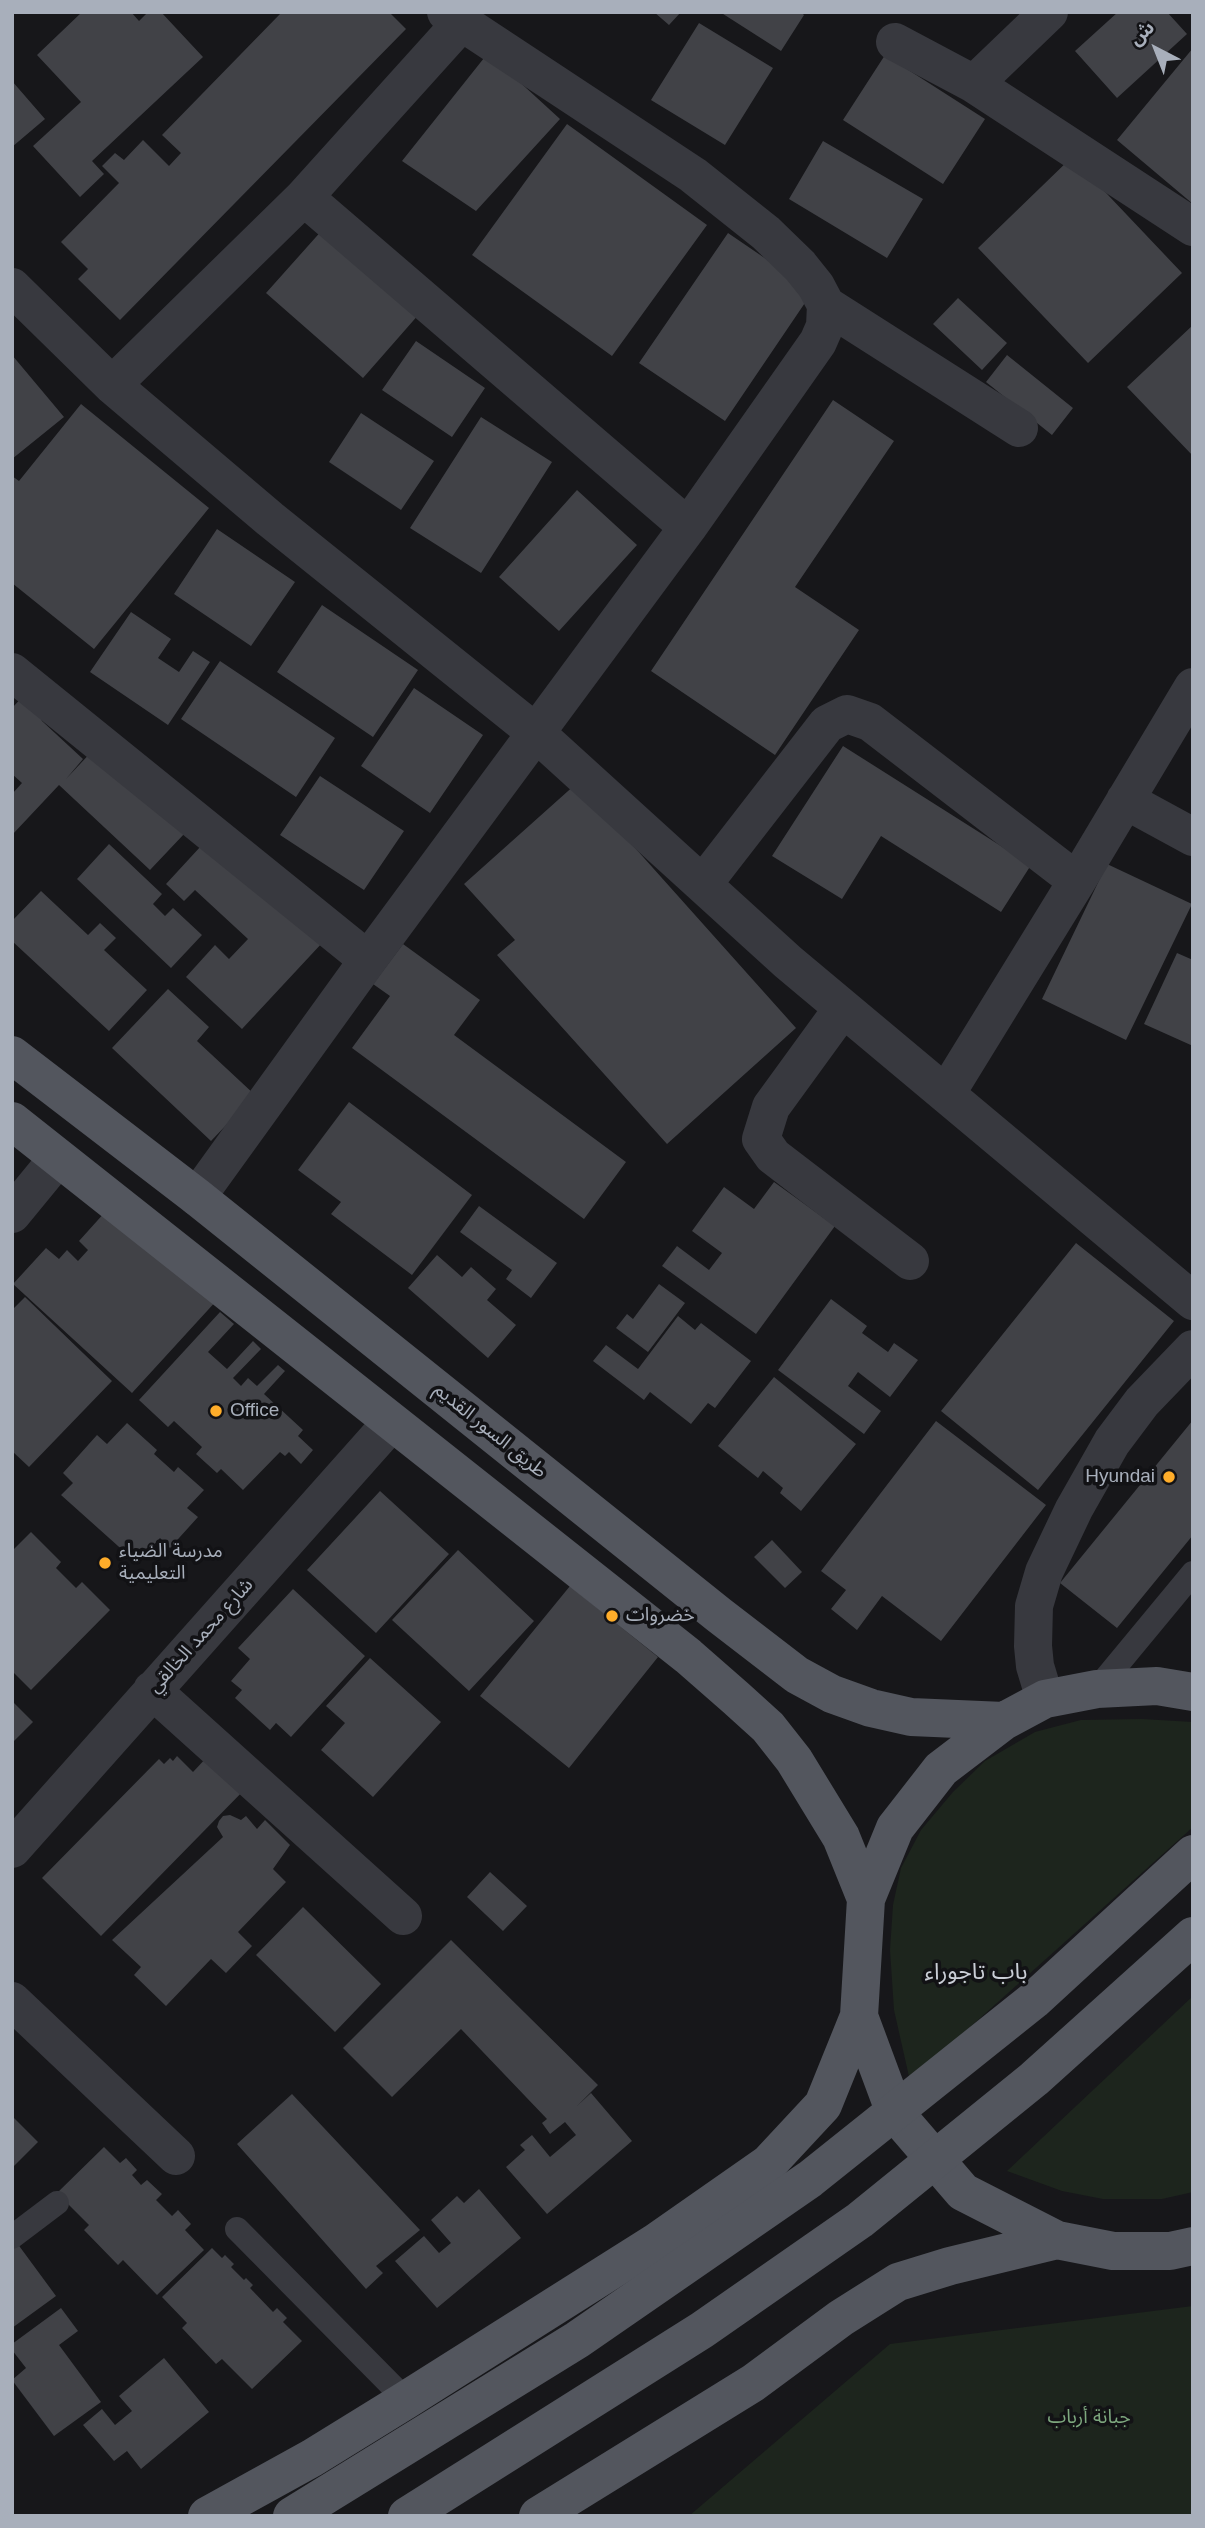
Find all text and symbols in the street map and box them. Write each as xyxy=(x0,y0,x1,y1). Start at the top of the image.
north arrow xyxy=(1121,14,1191,84)
text: ش xyxy=(1125,17,1158,50)
street label: طريق السور القديم xyxy=(429,1379,551,1483)
place label: Office xyxy=(230,1400,279,1422)
marker: Office xyxy=(208,1403,224,1419)
place label: Hyundai xyxy=(1085,1466,1155,1488)
marker: Hyundai xyxy=(1161,1469,1177,1485)
place label: مدرسة الضياء التعليمية xyxy=(119,1541,223,1585)
marker: مدرسة الضياء التعليمية xyxy=(97,1555,113,1571)
street label: شارع محمد الخالقي xyxy=(144,1574,258,1698)
place label: خضروات xyxy=(626,1605,695,1627)
marker: خضروات xyxy=(604,1608,620,1624)
district label: باب تاجوراء xyxy=(925,1959,1027,1987)
park label: جبانة أرباب xyxy=(1047,2407,1131,2429)

